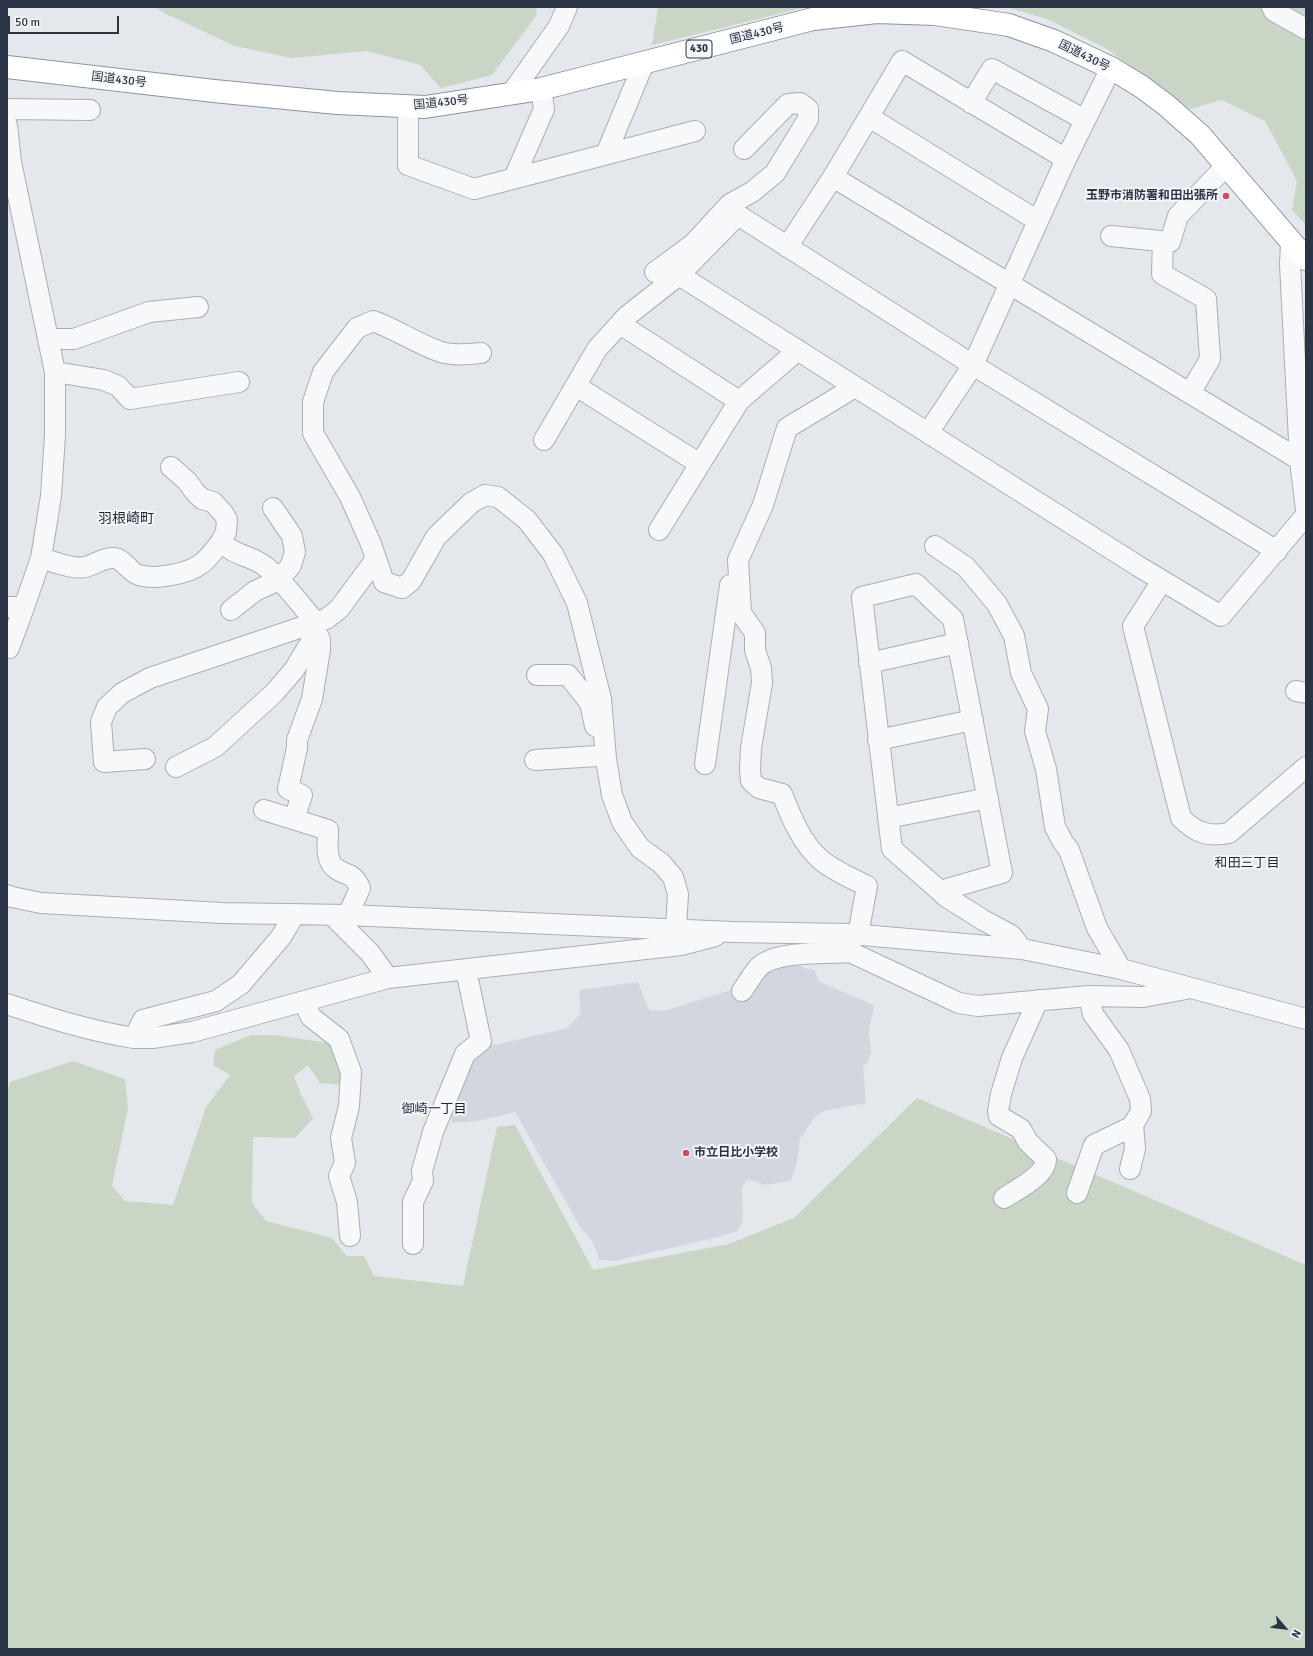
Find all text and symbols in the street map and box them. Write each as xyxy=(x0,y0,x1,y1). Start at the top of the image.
scale bar xyxy=(10,8,121,34)
text: 50 m xyxy=(15,15,40,30)
street label: 国道430号 xyxy=(728,20,786,48)
street label: 国道430号 xyxy=(1056,37,1112,75)
road number: 430 xyxy=(686,40,712,58)
street label: 国道430号 xyxy=(91,69,147,91)
street label: 国道430号 xyxy=(413,93,469,113)
place label: 玉野市消防署和田出張所 xyxy=(1086,189,1218,203)
marker: 玉野市消防署和田出張所 xyxy=(1221,191,1231,201)
district label: 羽根崎町 xyxy=(98,511,154,527)
district label: 和田三丁目 xyxy=(1215,856,1279,872)
district label: 御崎一丁目 xyxy=(402,1102,466,1118)
place label: 市立日比小学校 xyxy=(694,1146,778,1160)
marker: 市立日比小学校 xyxy=(681,1148,691,1158)
north arrow xyxy=(1265,1608,1305,1648)
text: N xyxy=(1289,1627,1304,1640)

